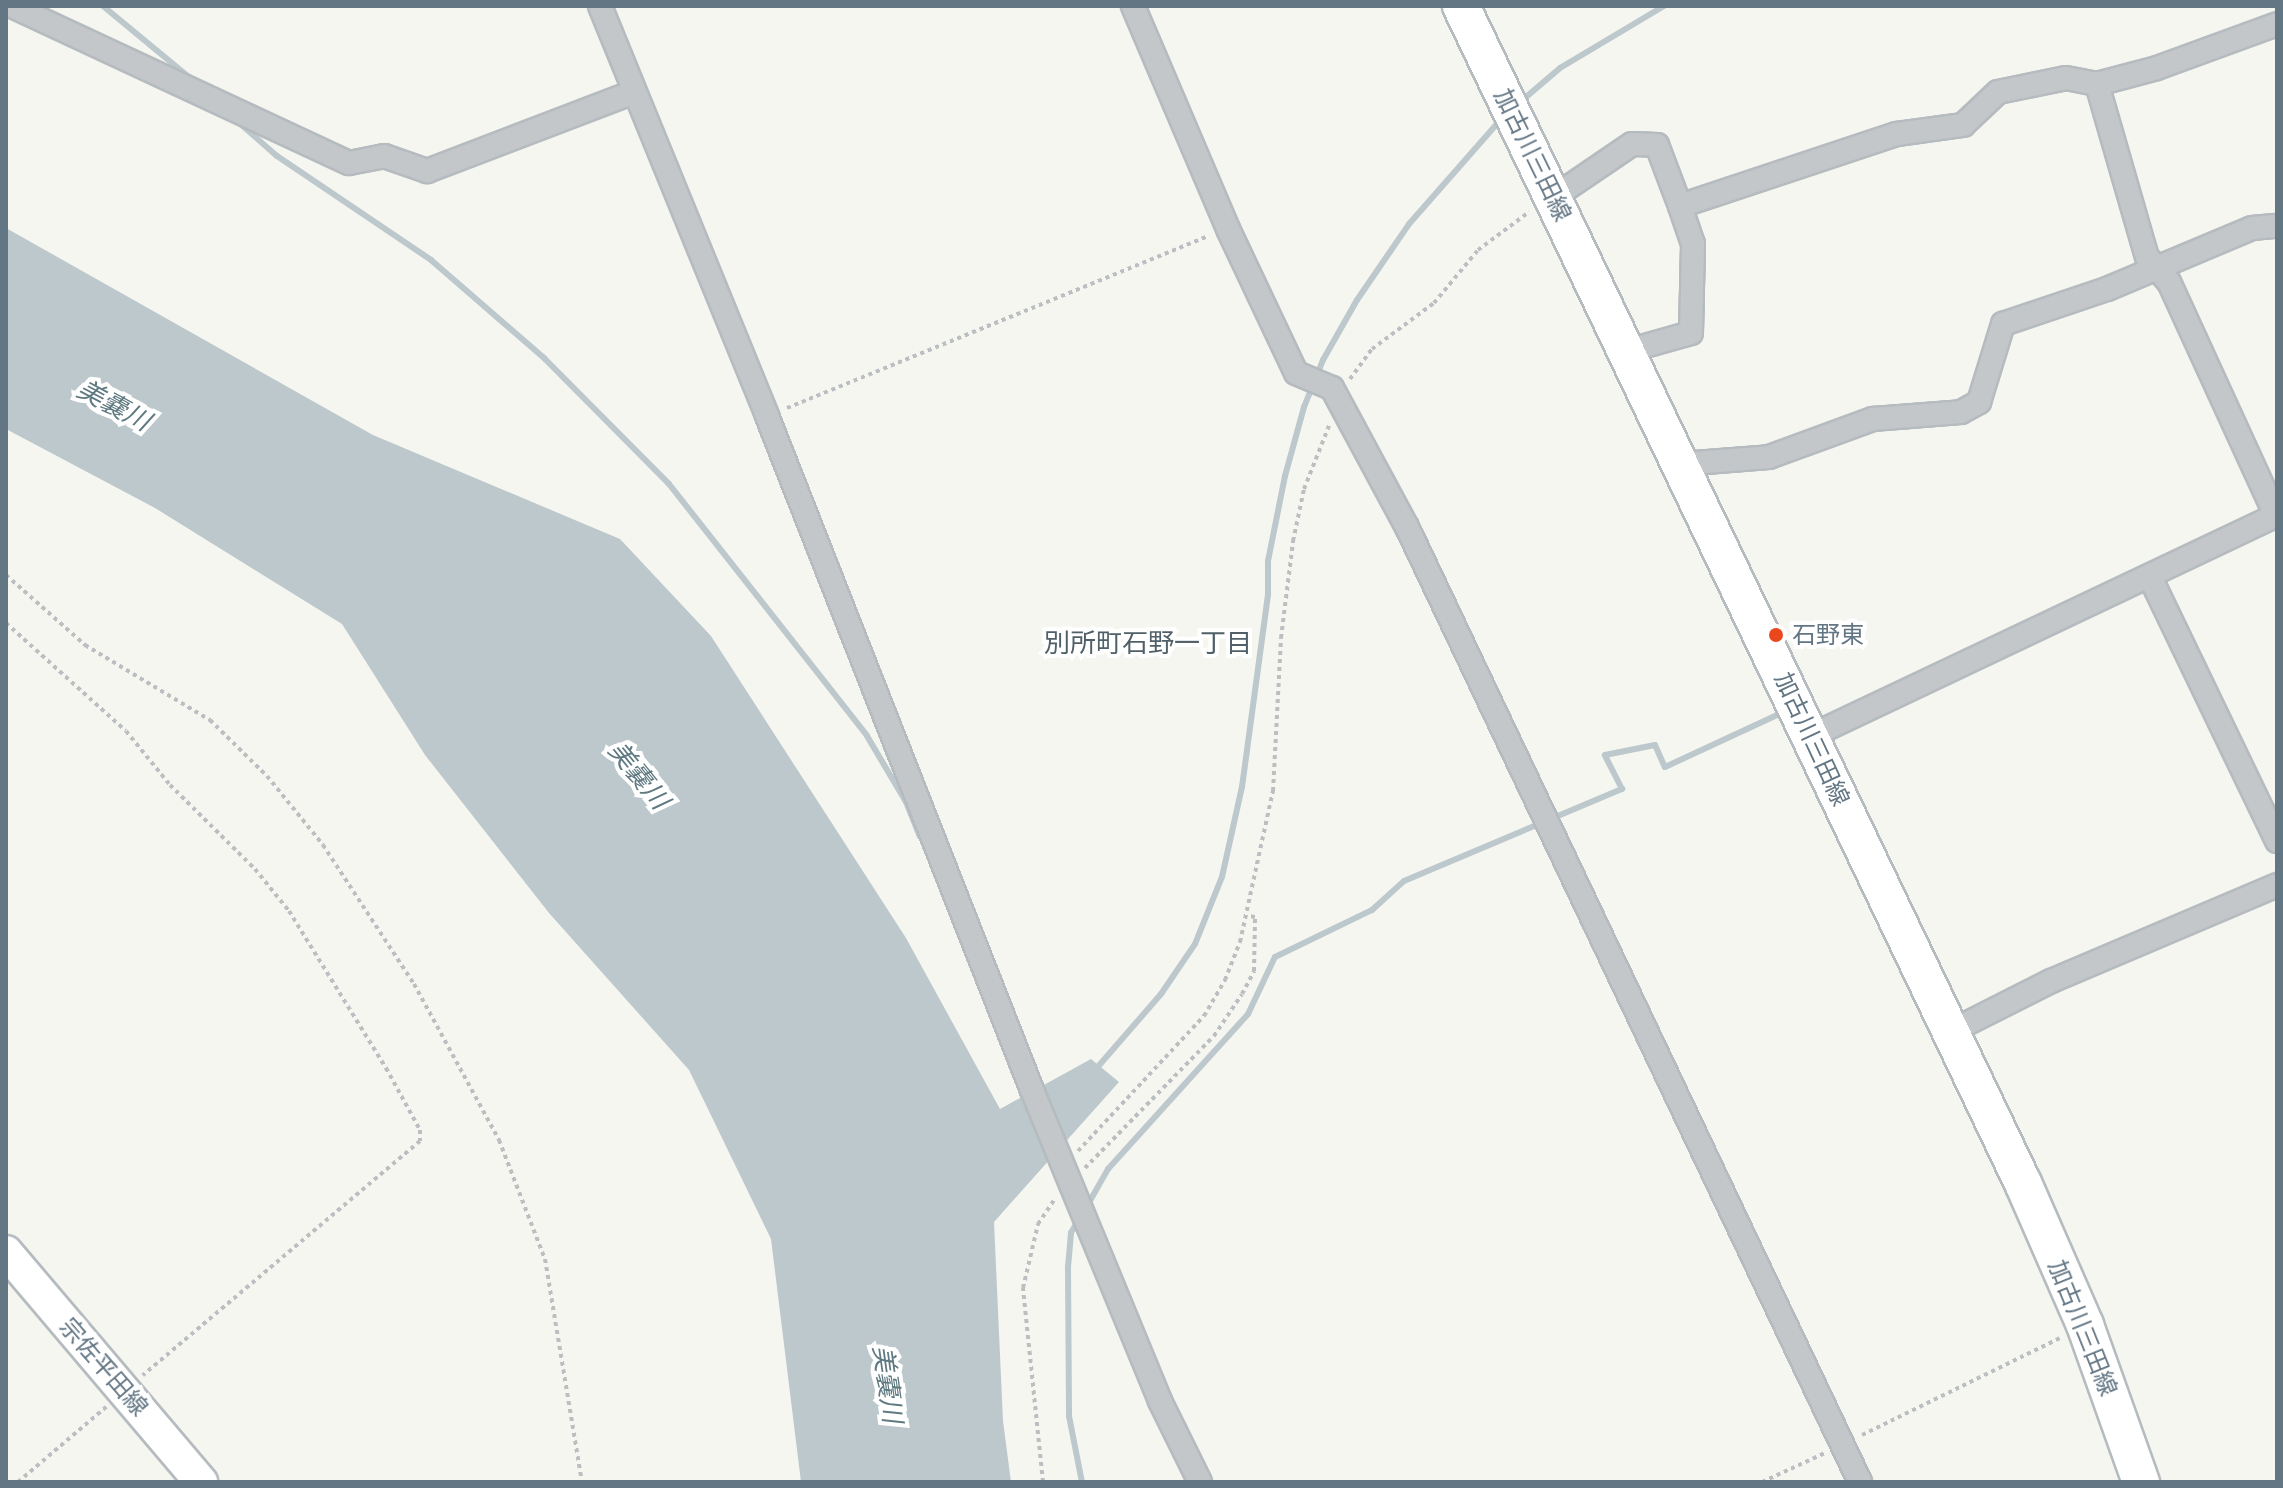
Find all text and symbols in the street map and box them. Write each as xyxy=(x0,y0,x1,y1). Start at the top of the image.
street label: 加古川三田線 xyxy=(1488,84,1578,226)
water label: 美嚢川 xyxy=(72,373,156,437)
place label: 石野東 xyxy=(1792,621,1864,649)
marker: 石野東 xyxy=(1767,626,1785,644)
district label: 別所町石野一丁目 xyxy=(1044,627,1252,659)
street label: 加古川三田線 xyxy=(1769,668,1855,810)
water label: 美嚢川 xyxy=(602,735,676,815)
street label: 加古川三田線 xyxy=(2043,1256,2123,1400)
street label: 宗佐平田線 xyxy=(54,1312,154,1422)
water label: 美嚢川 xyxy=(867,1343,909,1425)

